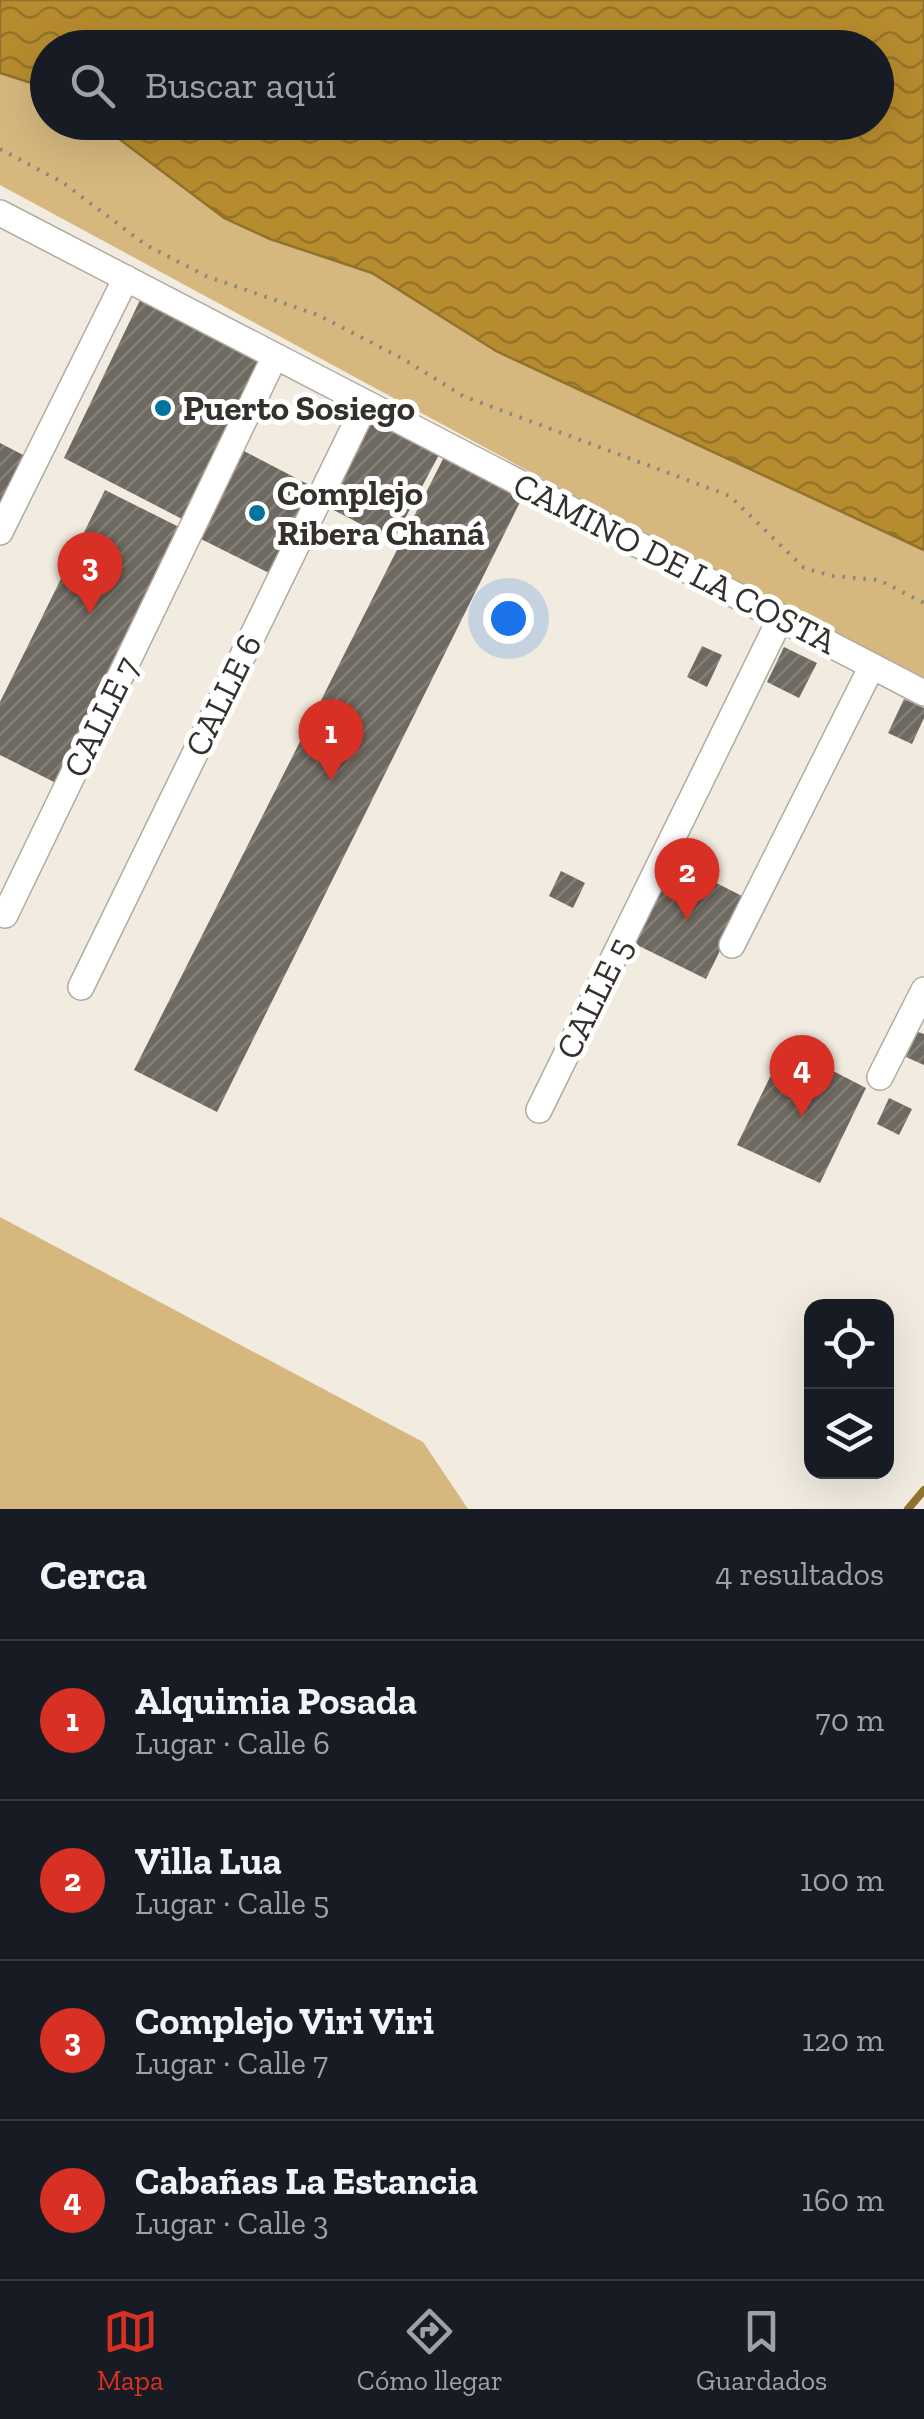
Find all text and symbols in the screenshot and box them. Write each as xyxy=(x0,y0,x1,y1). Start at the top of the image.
search box xyxy=(30,30,894,140)
icon: search xyxy=(65,58,120,113)
text: Buscar aquí xyxy=(145,62,336,108)
place label: Puerto Sosiego xyxy=(183,387,415,429)
marker: Puerto Sosiego xyxy=(152,397,174,419)
street label: CAMINO DE LA COSTA xyxy=(506,463,844,663)
place label: Complejo Ribera Chaná xyxy=(277,472,485,554)
marker: Complejo Ribera Chaná xyxy=(246,502,268,524)
pin: 3 xyxy=(58,532,122,614)
your location xyxy=(483,593,534,644)
street label: CALLE 6 xyxy=(176,627,270,763)
street label: CALLE 7 xyxy=(54,650,148,784)
pin: 1 xyxy=(298,698,364,781)
pin: 2 xyxy=(654,838,720,920)
street label: CALLE 5 xyxy=(547,930,641,1066)
pin: 4 xyxy=(770,1034,834,1117)
map controls xyxy=(804,1299,894,1479)
button: locate xyxy=(804,1299,894,1389)
button: layers xyxy=(804,1389,894,1479)
text: Cerca xyxy=(40,1549,147,1600)
text: 4 resultados xyxy=(715,1555,884,1593)
text: Alquimia Posada xyxy=(135,1678,417,1724)
text: 1 xyxy=(66,1701,79,1739)
text: 70 m xyxy=(816,1701,884,1739)
text: Lugar · Calle 6 xyxy=(135,1724,330,1762)
text: Villa Lua xyxy=(135,1838,282,1884)
text: 2 xyxy=(64,1861,81,1899)
text: 100 m xyxy=(800,1861,884,1899)
text: Lugar · Calle 5 xyxy=(135,1884,329,1922)
text: Complejo Viri Viri xyxy=(135,1998,434,2044)
text: 3 xyxy=(64,2021,81,2059)
text: 120 m xyxy=(802,2021,884,2059)
text: Lugar · Calle 7 xyxy=(135,2044,328,2082)
text: Cabañas La Estancia xyxy=(135,2158,478,2204)
text: 4 xyxy=(63,2181,82,2219)
text: 160 m xyxy=(801,2181,884,2219)
text: Lugar · Calle 3 xyxy=(135,2204,329,2242)
tab: Mapa xyxy=(97,2304,164,2397)
tab: Cómo llegar xyxy=(357,2304,503,2397)
tab: Guardados xyxy=(696,2304,827,2397)

